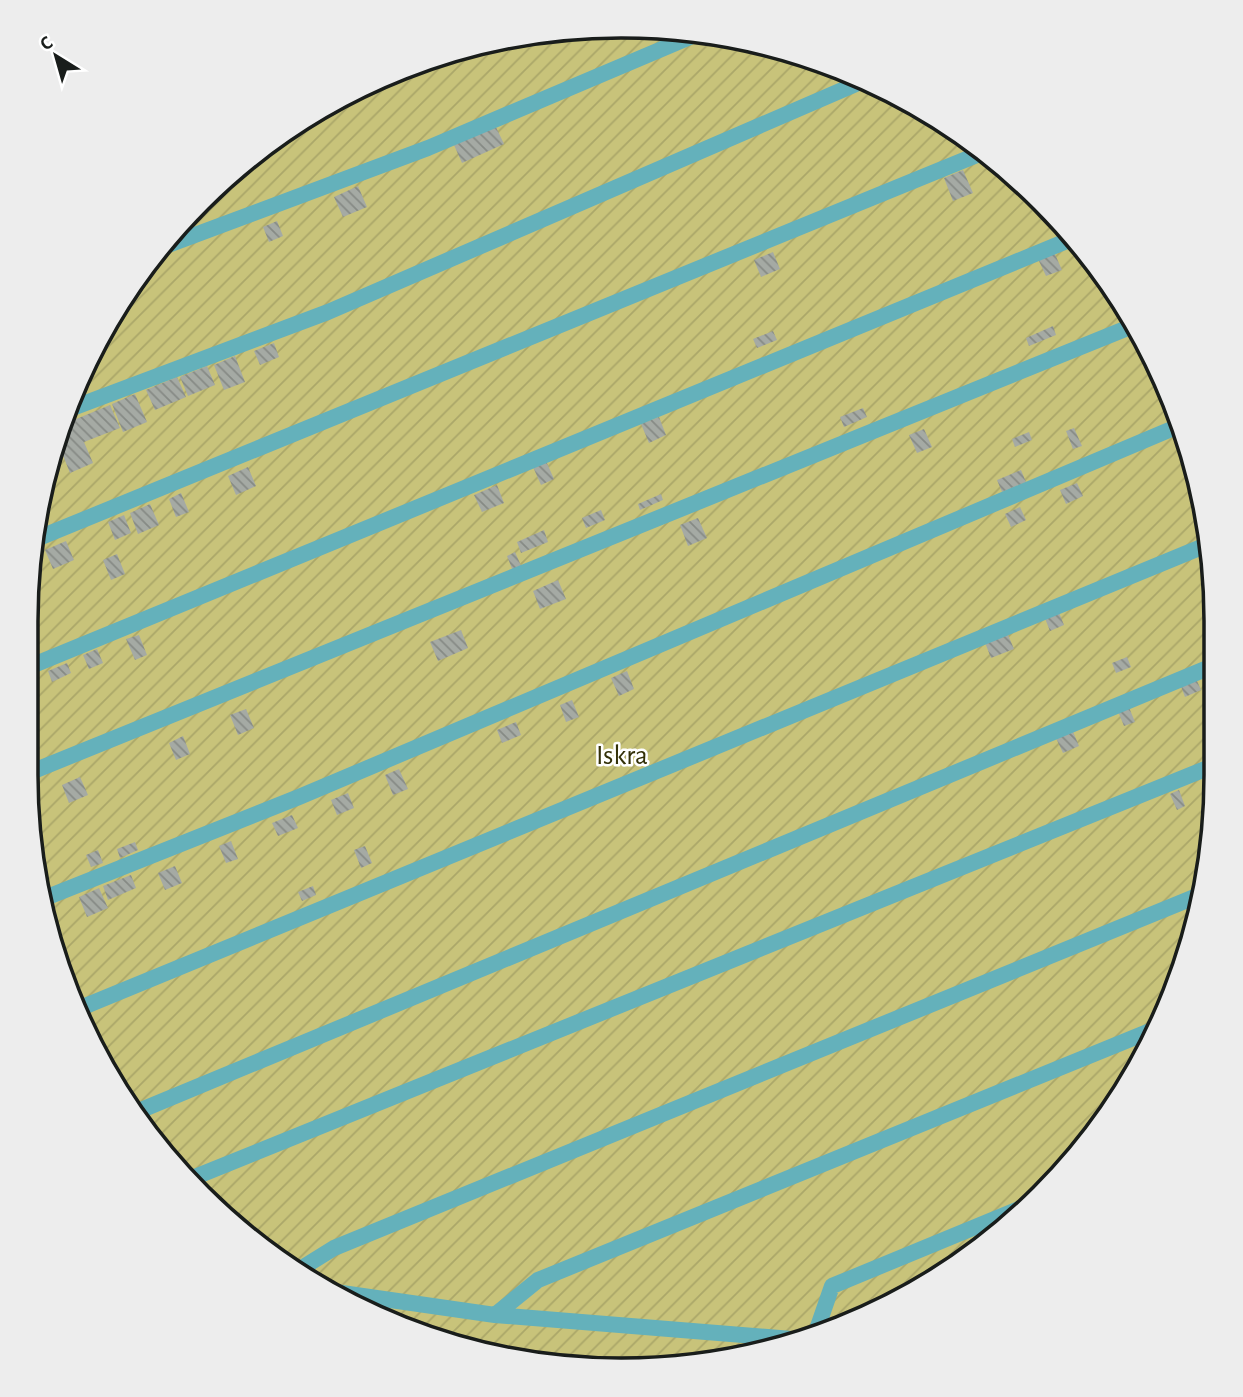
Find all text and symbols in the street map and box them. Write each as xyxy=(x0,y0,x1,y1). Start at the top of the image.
north arrow xyxy=(21,21,91,91)
text: С xyxy=(37,33,57,54)
park label: Iskra xyxy=(596,742,648,770)

